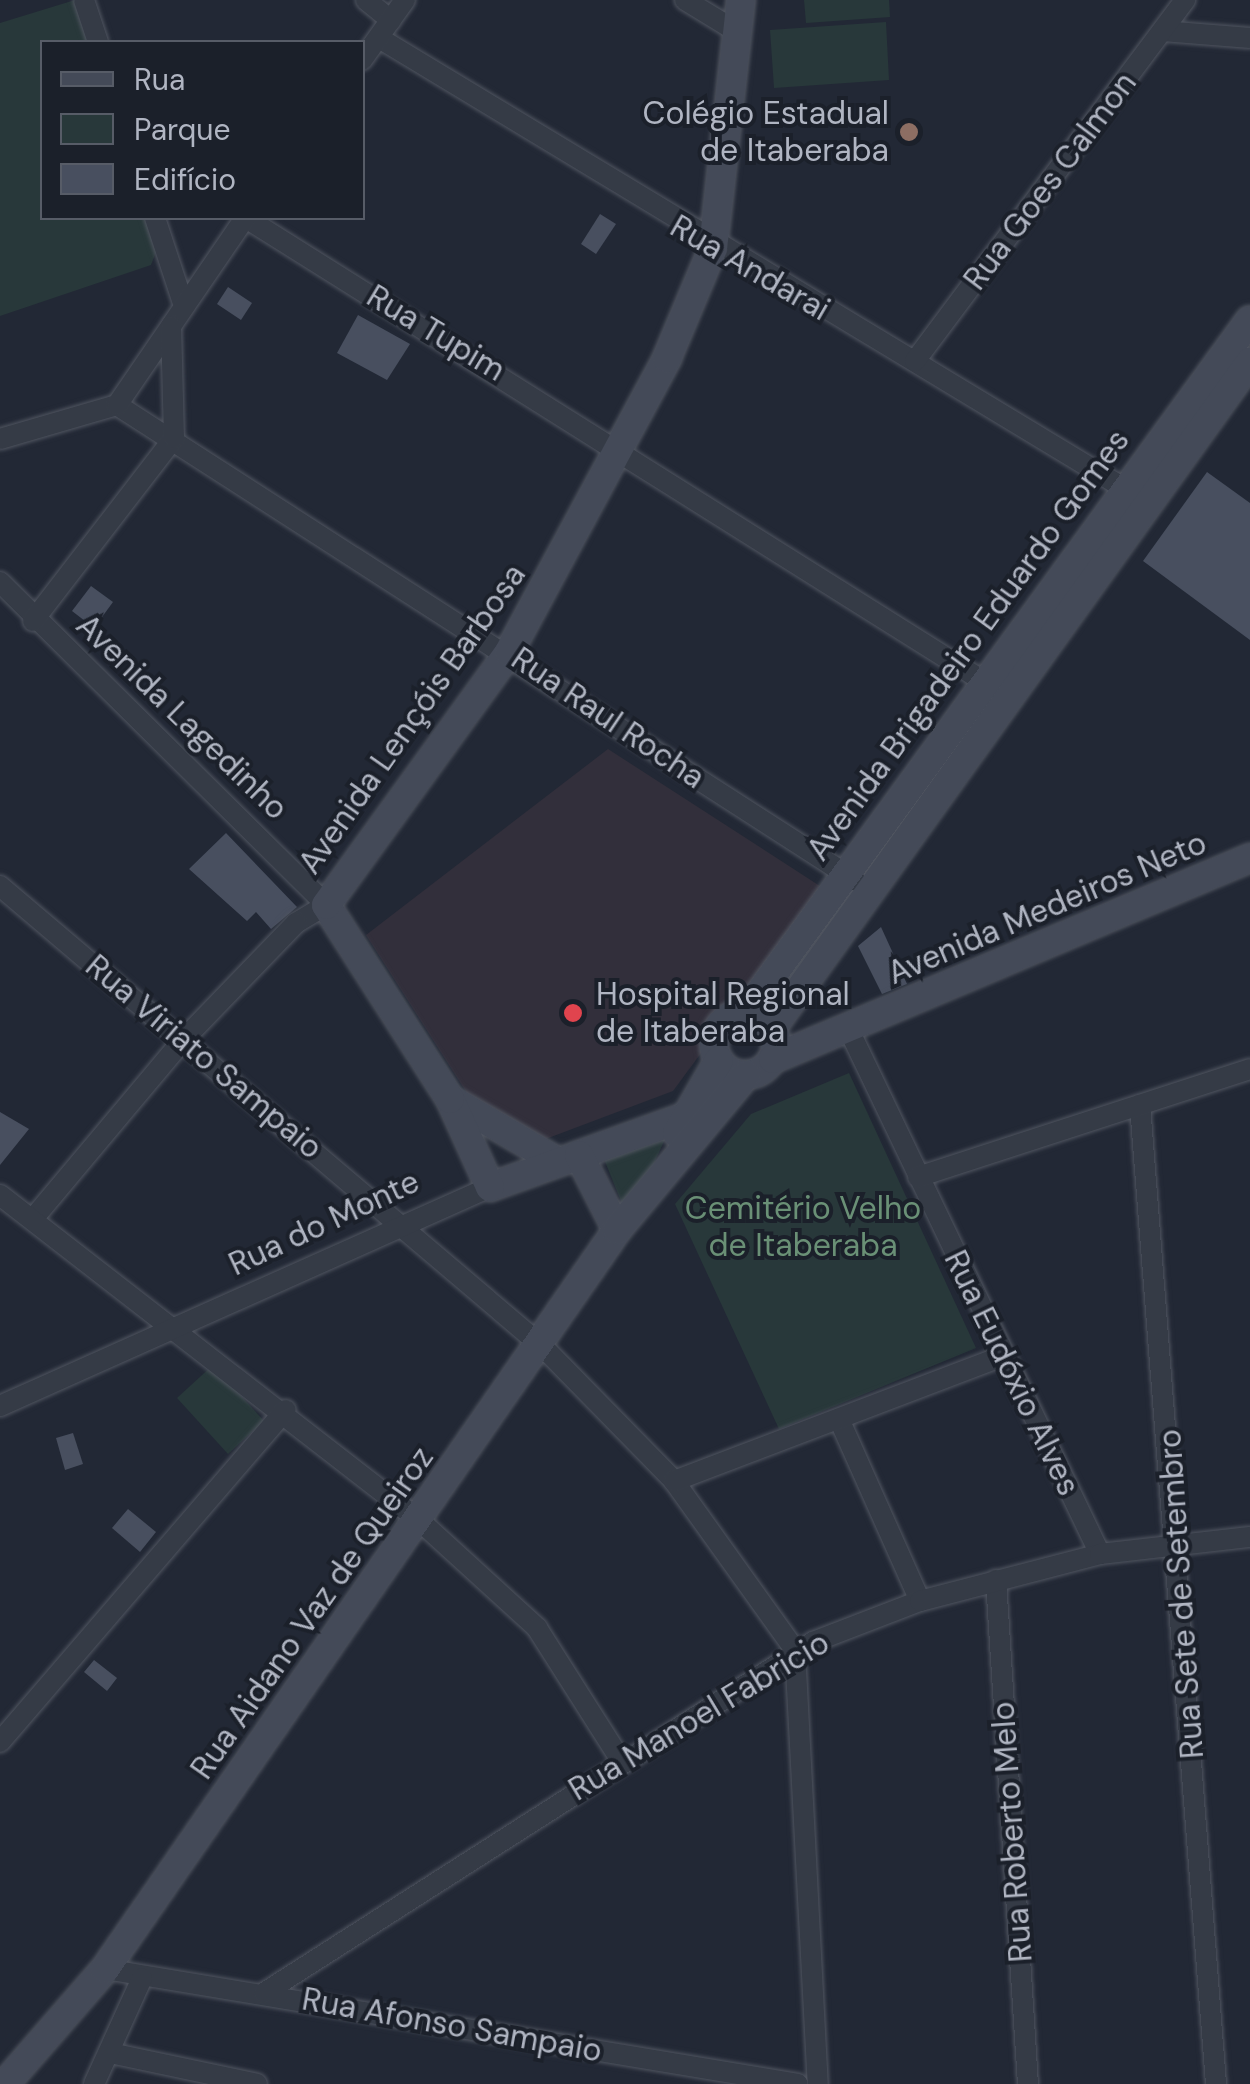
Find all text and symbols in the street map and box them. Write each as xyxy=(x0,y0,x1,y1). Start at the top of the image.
legend xyxy=(40,40,365,220)
text: Rua xyxy=(134,60,185,99)
street label: Rua Goes Calmon xyxy=(956,65,1144,297)
place label: Colégio Estadual de Itaberaba xyxy=(643,95,889,170)
text: Parque xyxy=(134,110,231,149)
marker: Colégio Estadual de Itaberaba xyxy=(898,121,920,143)
text: Edifício xyxy=(134,160,236,199)
street label: Rua Andarai xyxy=(664,207,836,329)
street label: Rua Tupim xyxy=(360,277,512,389)
street label: Avenida Brigadeiro Eduardo Gomes xyxy=(799,422,1137,868)
street label: Avenida Lençóis Barbosa xyxy=(290,557,534,881)
street label: Avenida Lagedinho xyxy=(68,606,296,828)
street label: Rua Raul Rocha xyxy=(504,639,712,797)
street label: Avenida Medeiros Neto xyxy=(882,823,1212,993)
street label: Rua Viriato Sampaio xyxy=(78,947,330,1167)
place label: Hospital Regional de Itaberaba xyxy=(596,976,850,1051)
marker: Hospital Regional de Itaberaba xyxy=(560,1000,586,1026)
street label: Rua do Monte xyxy=(223,1162,425,1284)
park label: Cemitério Velho de Itaberaba xyxy=(685,1190,921,1265)
street label: Rua Eudóxio Alves xyxy=(936,1244,1088,1502)
street label: Rua Sete de Setembro xyxy=(1150,1428,1212,1760)
street label: Rua Aidano Vaz de Queiroz xyxy=(183,1440,441,1786)
street label: Rua Manoel Fabricio xyxy=(562,1623,836,1809)
street label: Rua Roberto Melo xyxy=(984,1700,1040,1964)
street label: Rua Afonso Sampaio xyxy=(299,1980,605,2070)

